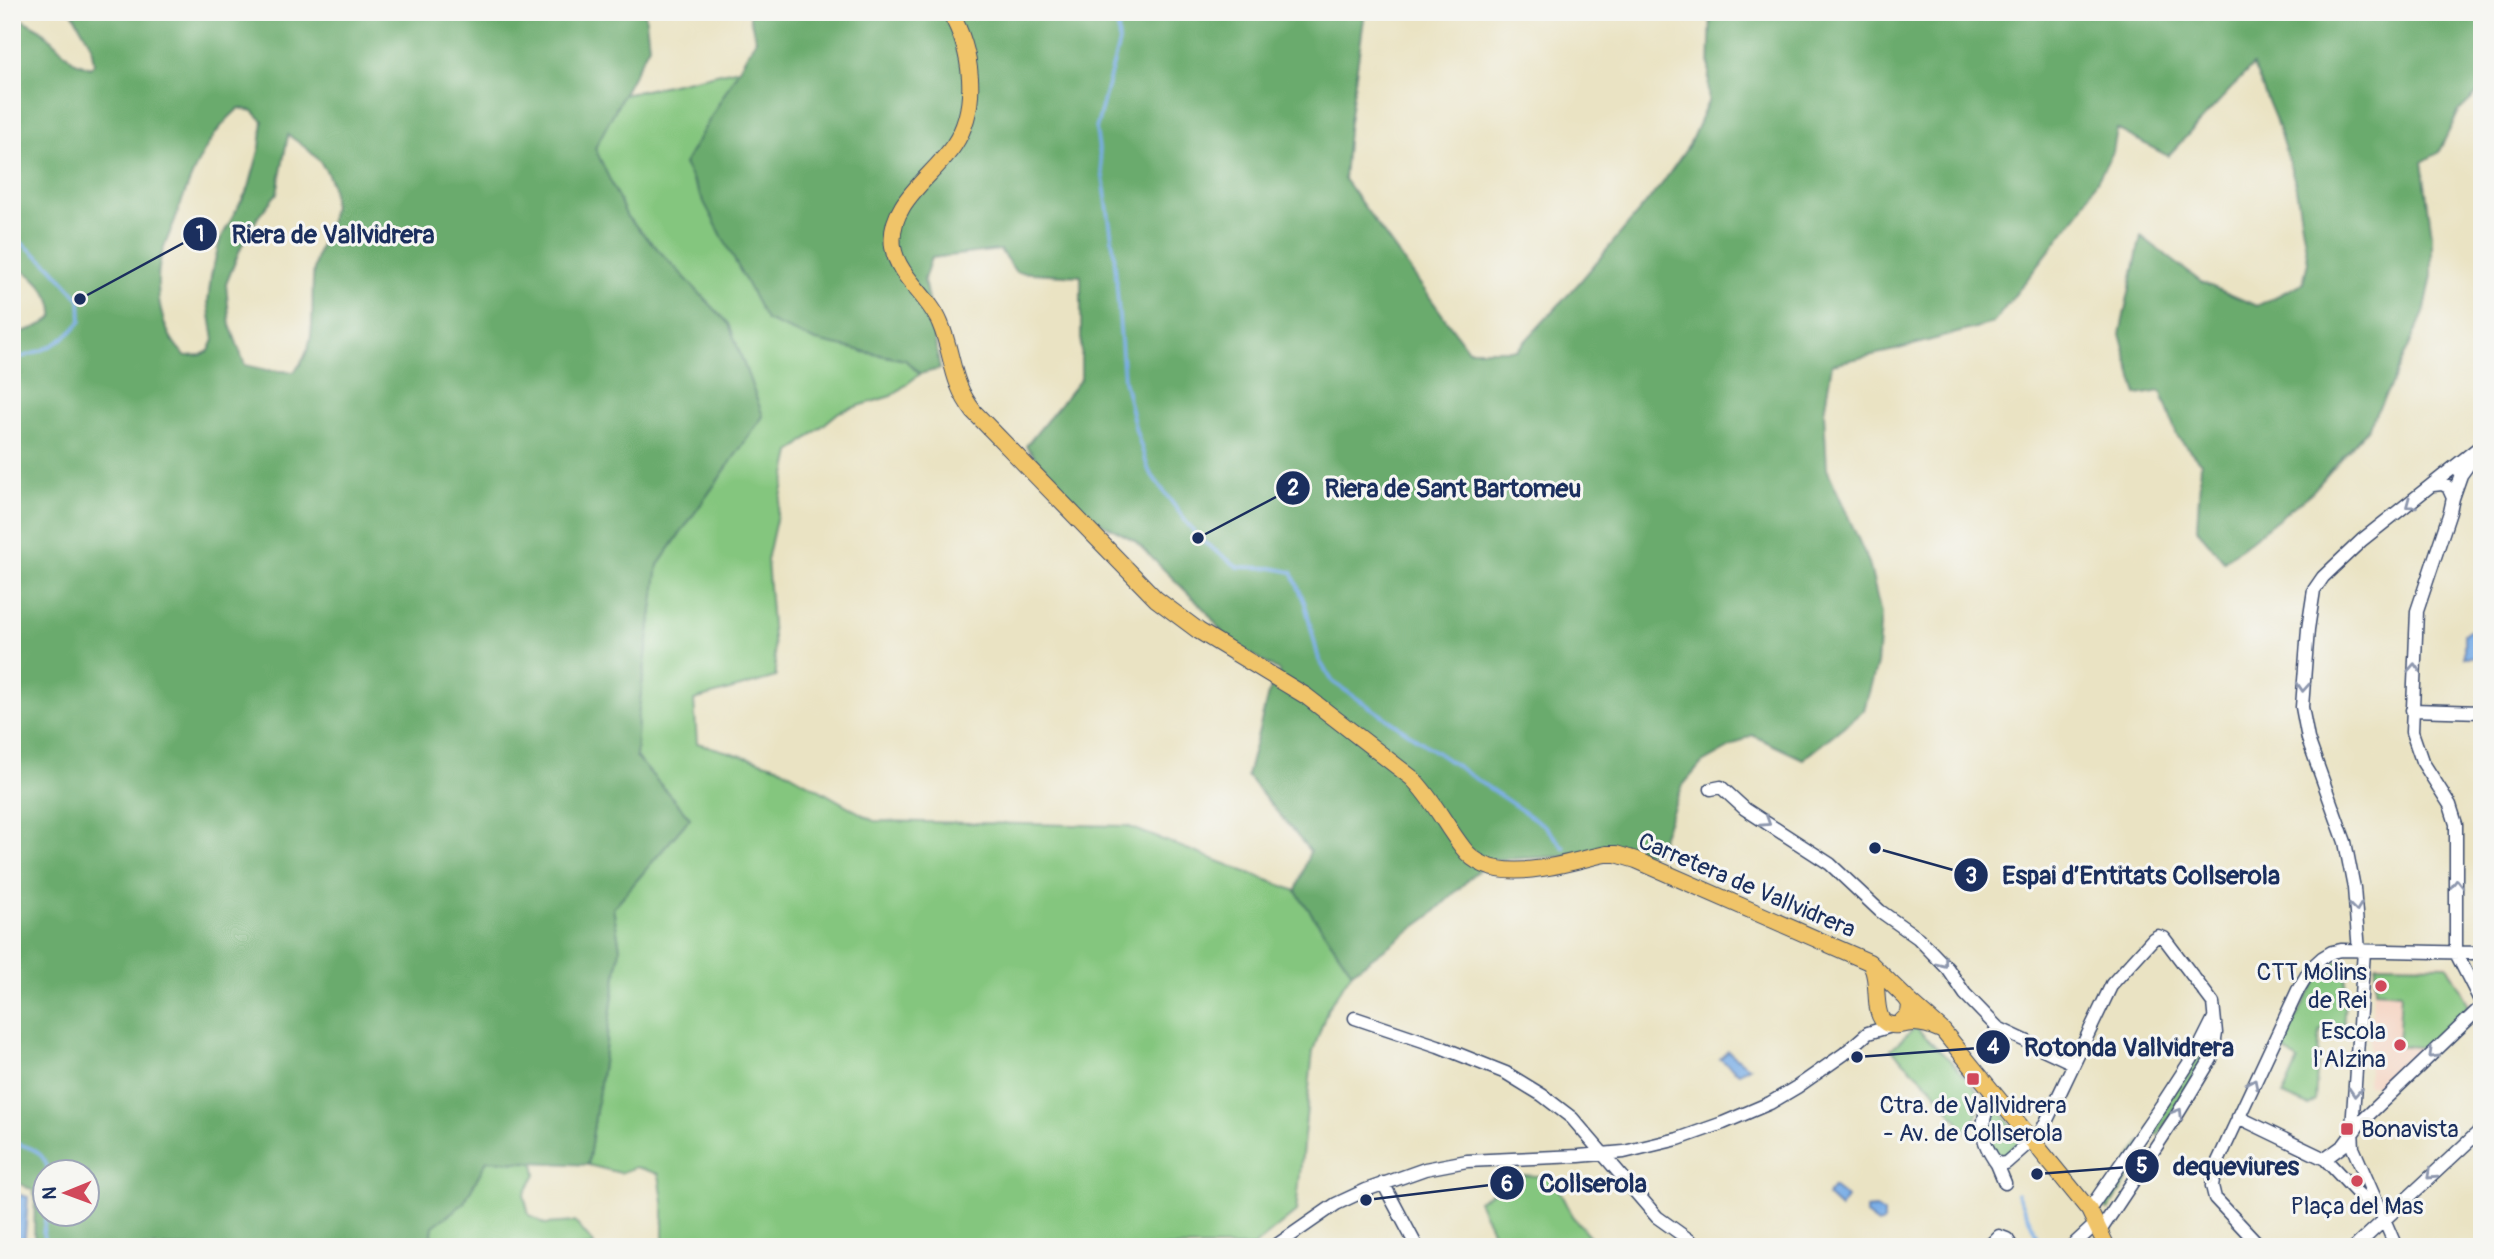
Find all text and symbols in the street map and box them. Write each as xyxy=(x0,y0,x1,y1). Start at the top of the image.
callout: Riera de Vallvidrera xyxy=(182,211,448,258)
text: Riera de Vallvidrera xyxy=(231,219,435,251)
text: 1 xyxy=(196,221,204,248)
callout: Riera de Sant Bartomeu xyxy=(1276,465,1596,512)
text: Riera de Sant Bartomeu xyxy=(1325,473,1581,505)
text: 2 xyxy=(1287,475,1299,502)
one-way arrow xyxy=(2405,495,2417,508)
one-way arrow xyxy=(2406,662,2421,673)
one-way arrow xyxy=(2296,682,2311,693)
one-way arrow xyxy=(1759,814,1772,827)
street label: Carretera de Vallvidrera xyxy=(1634,827,1860,944)
callout: Espai d’Entitats Collserola xyxy=(1953,852,2294,899)
text: Espai d’Entitats Collserola xyxy=(2002,860,2280,892)
text: 3 xyxy=(1965,863,1977,890)
one-way arrow xyxy=(2449,879,2465,889)
one-way arrow xyxy=(2348,901,2363,913)
one-way arrow xyxy=(1935,956,1948,968)
place label: CTT Molins de Rei xyxy=(2257,958,2367,1015)
marker: CTT Molins de Rei xyxy=(2373,978,2389,994)
place label: Escola l'Alzina xyxy=(2313,1017,2386,1074)
callout: Rotonda Vallvidrera xyxy=(1975,1023,2249,1070)
text: Rotonda Vallvidrera xyxy=(2024,1032,2234,1064)
text: 4 xyxy=(1987,1034,2000,1061)
marker: Escola l'Alzina xyxy=(2392,1037,2408,1053)
one-way arrow xyxy=(2428,1045,2441,1058)
marker: Ctra. de Vallvidrera - Av. de Collserola xyxy=(1965,1071,1981,1087)
one-way arrow xyxy=(2245,1078,2259,1090)
one-way arrow xyxy=(2348,1087,2363,1098)
place label: Ctra. de Vallvidrera - Av. de Collserola xyxy=(1879,1091,2067,1148)
one-way arrow xyxy=(2169,1108,2182,1121)
place label: Bonavista xyxy=(2361,1115,2459,1144)
marker: Bonavista xyxy=(2339,1121,2355,1137)
callout: dequeviures xyxy=(2124,1142,2314,1189)
text: dequeviures xyxy=(2173,1151,2300,1183)
text: 5 xyxy=(2136,1153,2148,1180)
north arrow xyxy=(32,1158,102,1228)
callout: Collserola xyxy=(1490,1160,1661,1207)
one-way arrow xyxy=(2426,1166,2439,1179)
text: Collserola xyxy=(1539,1168,1647,1200)
text: 6 xyxy=(1501,1171,1513,1198)
marker: Plaça del Mas xyxy=(2349,1173,2365,1189)
text: N xyxy=(38,1187,62,1200)
place label: Plaça del Mas xyxy=(2291,1192,2424,1221)

